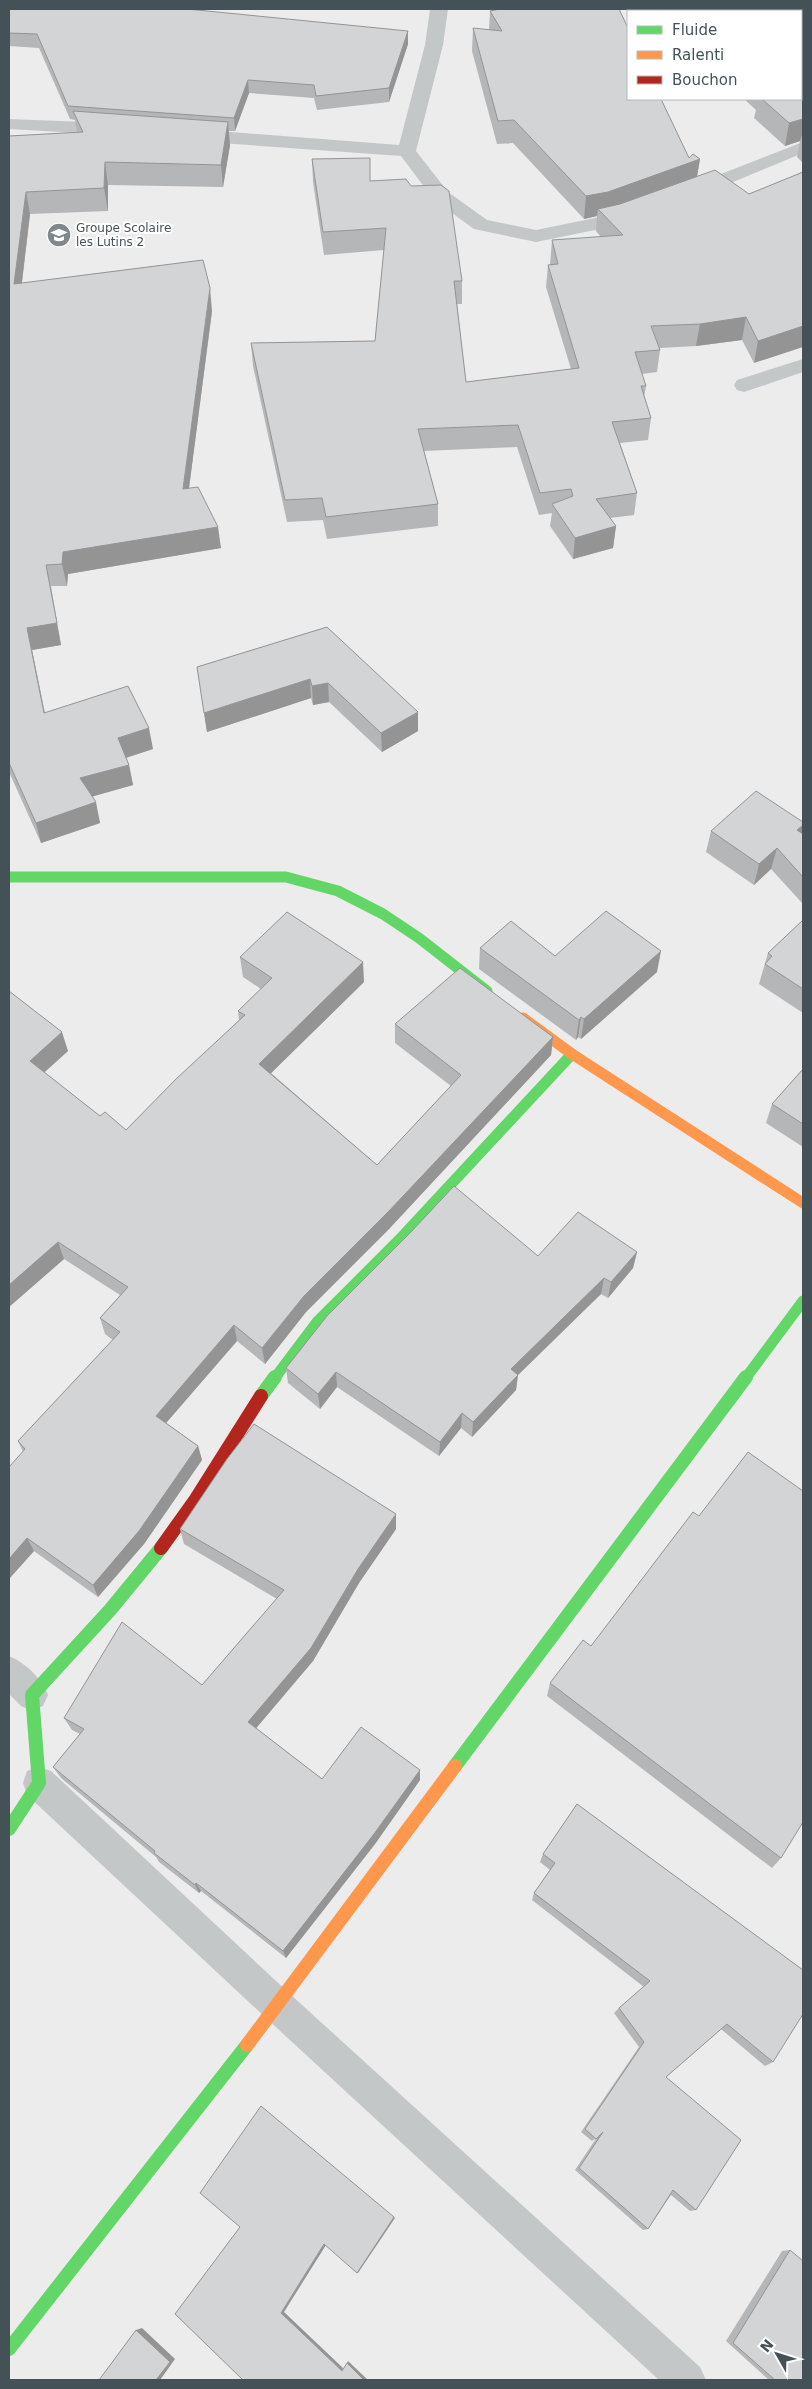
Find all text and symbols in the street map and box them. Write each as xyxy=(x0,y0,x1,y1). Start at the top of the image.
legend xyxy=(627,10,802,100)
text: Fluide xyxy=(672,21,717,39)
text: Ralenti xyxy=(672,46,724,64)
text: Bouchon xyxy=(672,71,737,89)
place label: Groupe Scolaire les Lutins 2 xyxy=(76,221,171,249)
school or university icon: Groupe Scolaire les Lutins 2 xyxy=(46,222,72,248)
north arrow xyxy=(752,2329,802,2379)
text: N xyxy=(757,2336,777,2355)

